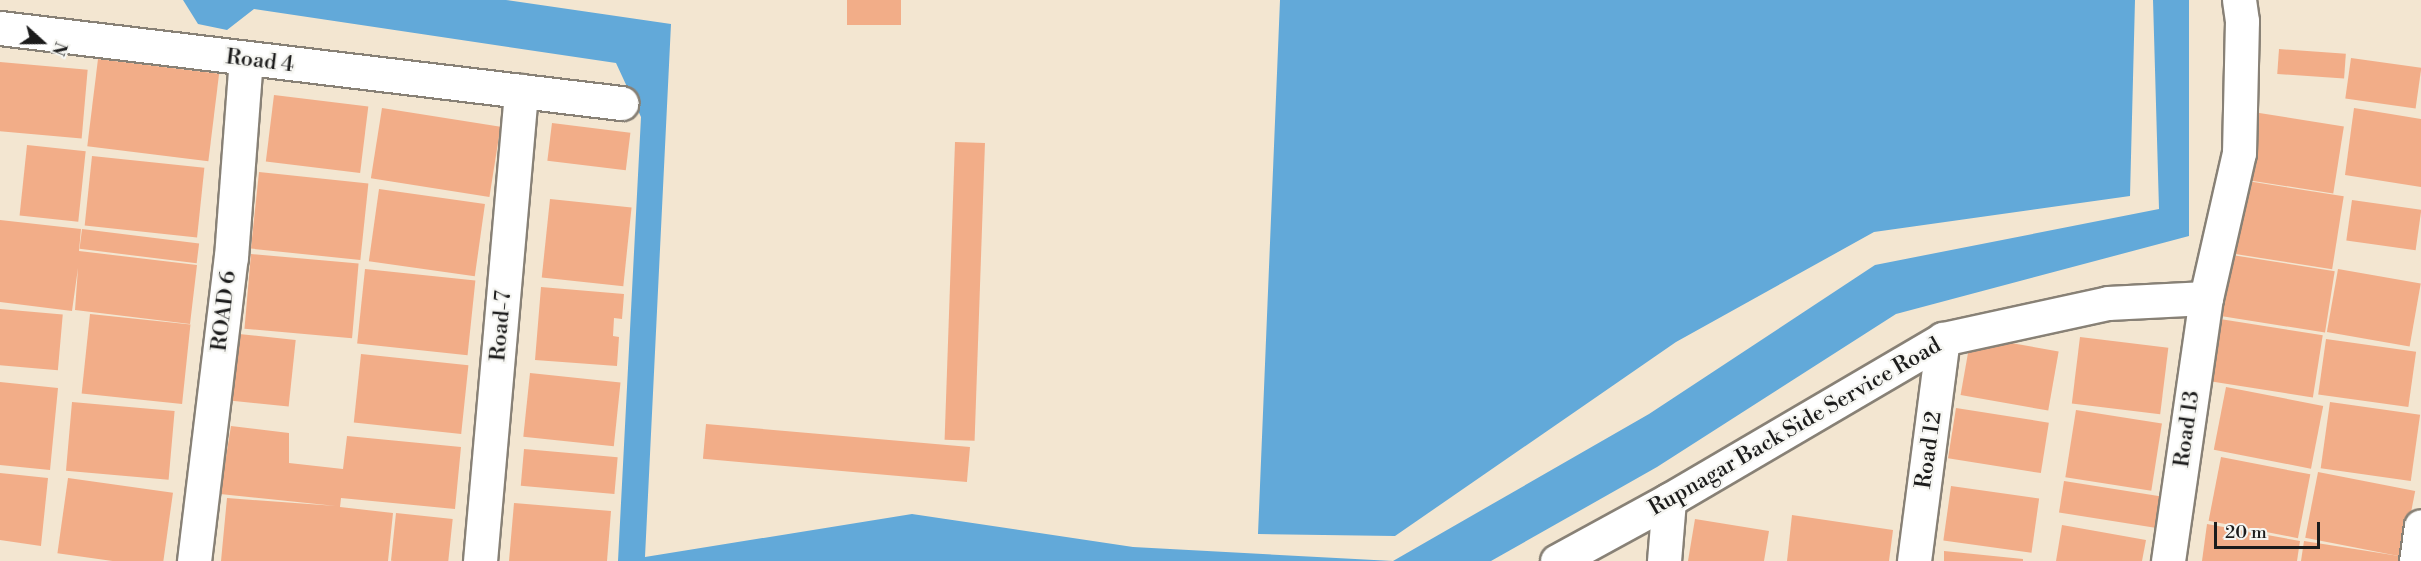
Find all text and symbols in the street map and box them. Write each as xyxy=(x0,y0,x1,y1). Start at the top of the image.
north arrow xyxy=(12,12,72,72)
text: N xyxy=(47,39,70,58)
street label: Road 4 xyxy=(224,44,296,78)
street label: ROAD 6 xyxy=(206,269,242,353)
street label: Road-7 xyxy=(485,290,517,362)
street label: Rupnagar Back Side Service Road xyxy=(1644,332,1946,522)
street label: Road 13 xyxy=(2169,389,2205,469)
street label: Road 12 xyxy=(1910,410,1948,490)
scale bar xyxy=(2217,510,2324,548)
text: 20 m xyxy=(2225,521,2267,544)

